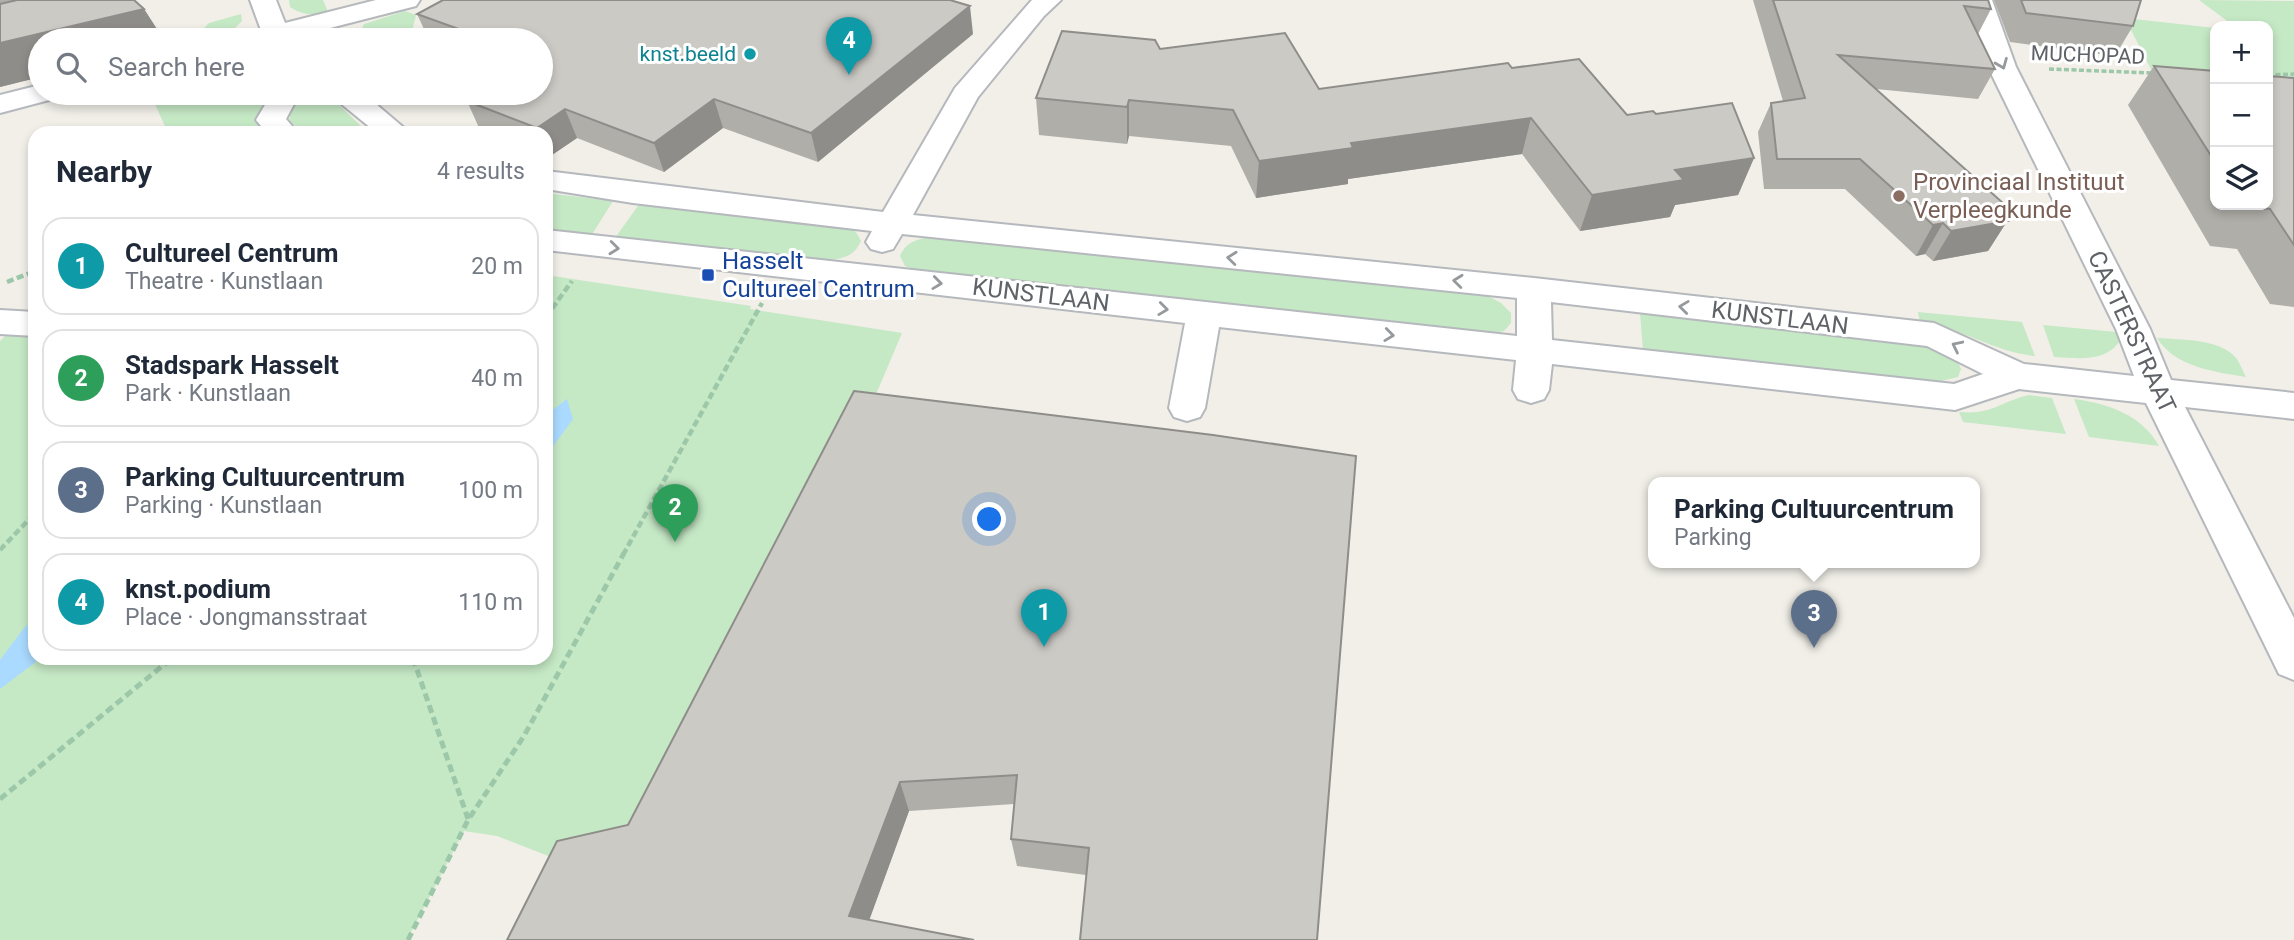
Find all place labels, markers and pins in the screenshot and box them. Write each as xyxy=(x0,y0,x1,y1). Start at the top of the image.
pin: 4 xyxy=(826,17,872,75)
place label: knst.beeld xyxy=(640,42,736,66)
marker: knst.beeld xyxy=(742,46,758,62)
place label: Provinciaal Instituut Verpleegkunde xyxy=(1913,168,2125,224)
marker: Provinciaal Instituut Verpleegkunde xyxy=(1891,188,1907,204)
place label: Hasselt Cultureel Centrum xyxy=(722,247,915,303)
marker: Hasselt Cultureel Centrum xyxy=(700,267,716,283)
pin: 2 xyxy=(652,484,698,542)
pin: 1 xyxy=(1021,589,1067,647)
pin: 3 xyxy=(1791,590,1837,648)

